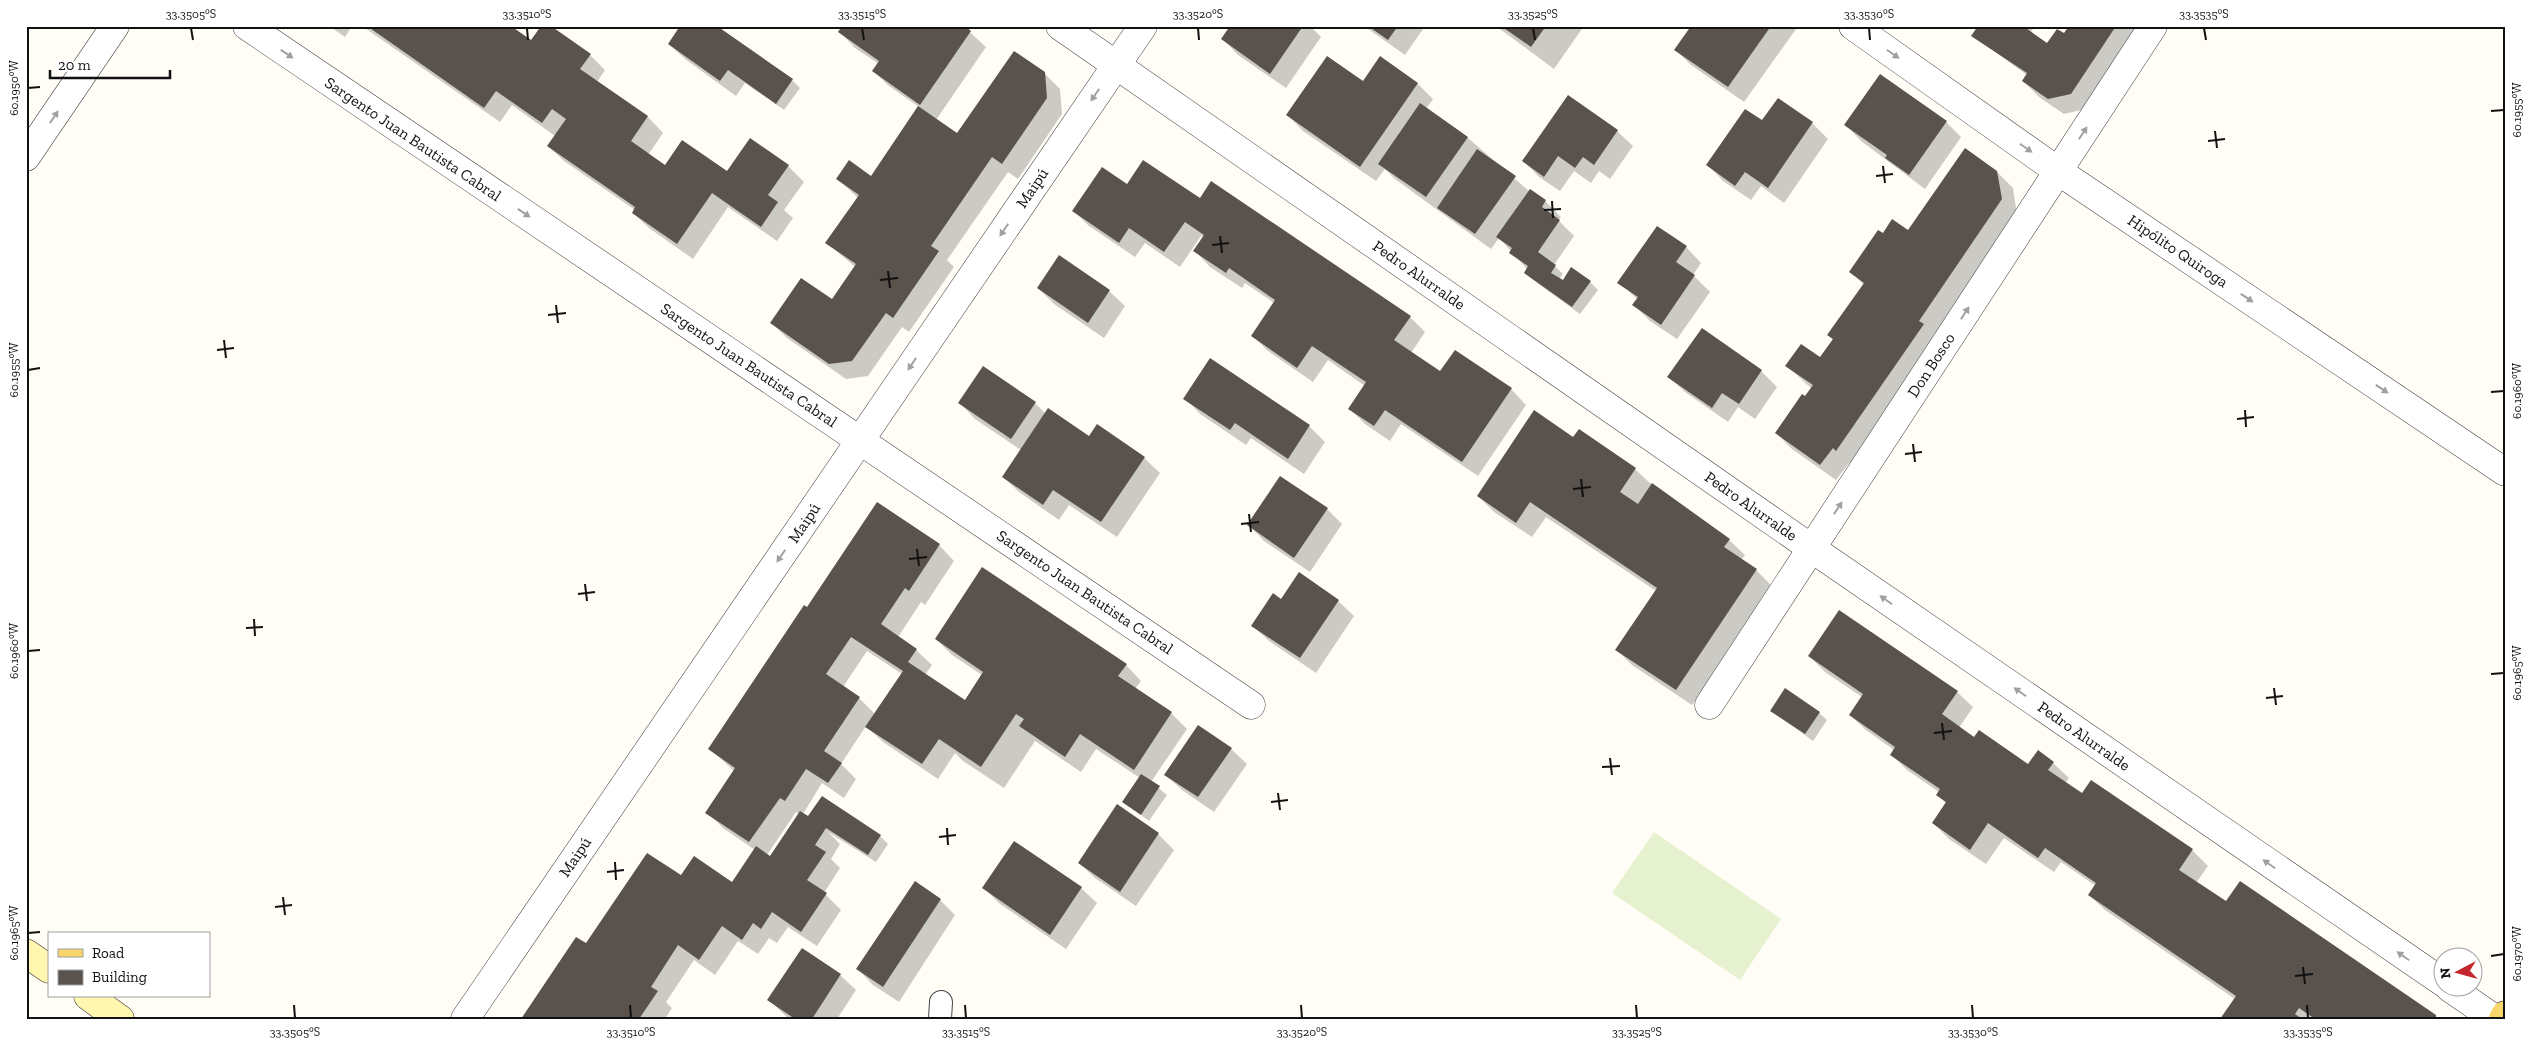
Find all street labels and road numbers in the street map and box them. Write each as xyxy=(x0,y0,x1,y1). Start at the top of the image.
street label: Sargento Juan Bautista Cabral xyxy=(321,73,505,205)
street label: Maipú xyxy=(1012,164,1052,212)
street label: Hipólito Quiroga xyxy=(2124,210,2232,292)
street label: Pedro Alurralde xyxy=(1369,236,1469,314)
street label: Sargento Juan Bautista Cabral xyxy=(657,299,841,431)
street label: Don Bosco xyxy=(1903,329,1959,401)
street label: Pedro Alurralde xyxy=(1701,467,1801,545)
street label: Maipú xyxy=(784,499,824,547)
street label: Sargento Juan Bautista Cabral xyxy=(993,526,1177,658)
street label: Pedro Alurralde xyxy=(2034,697,2134,775)
street label: Maipú xyxy=(555,833,595,881)

